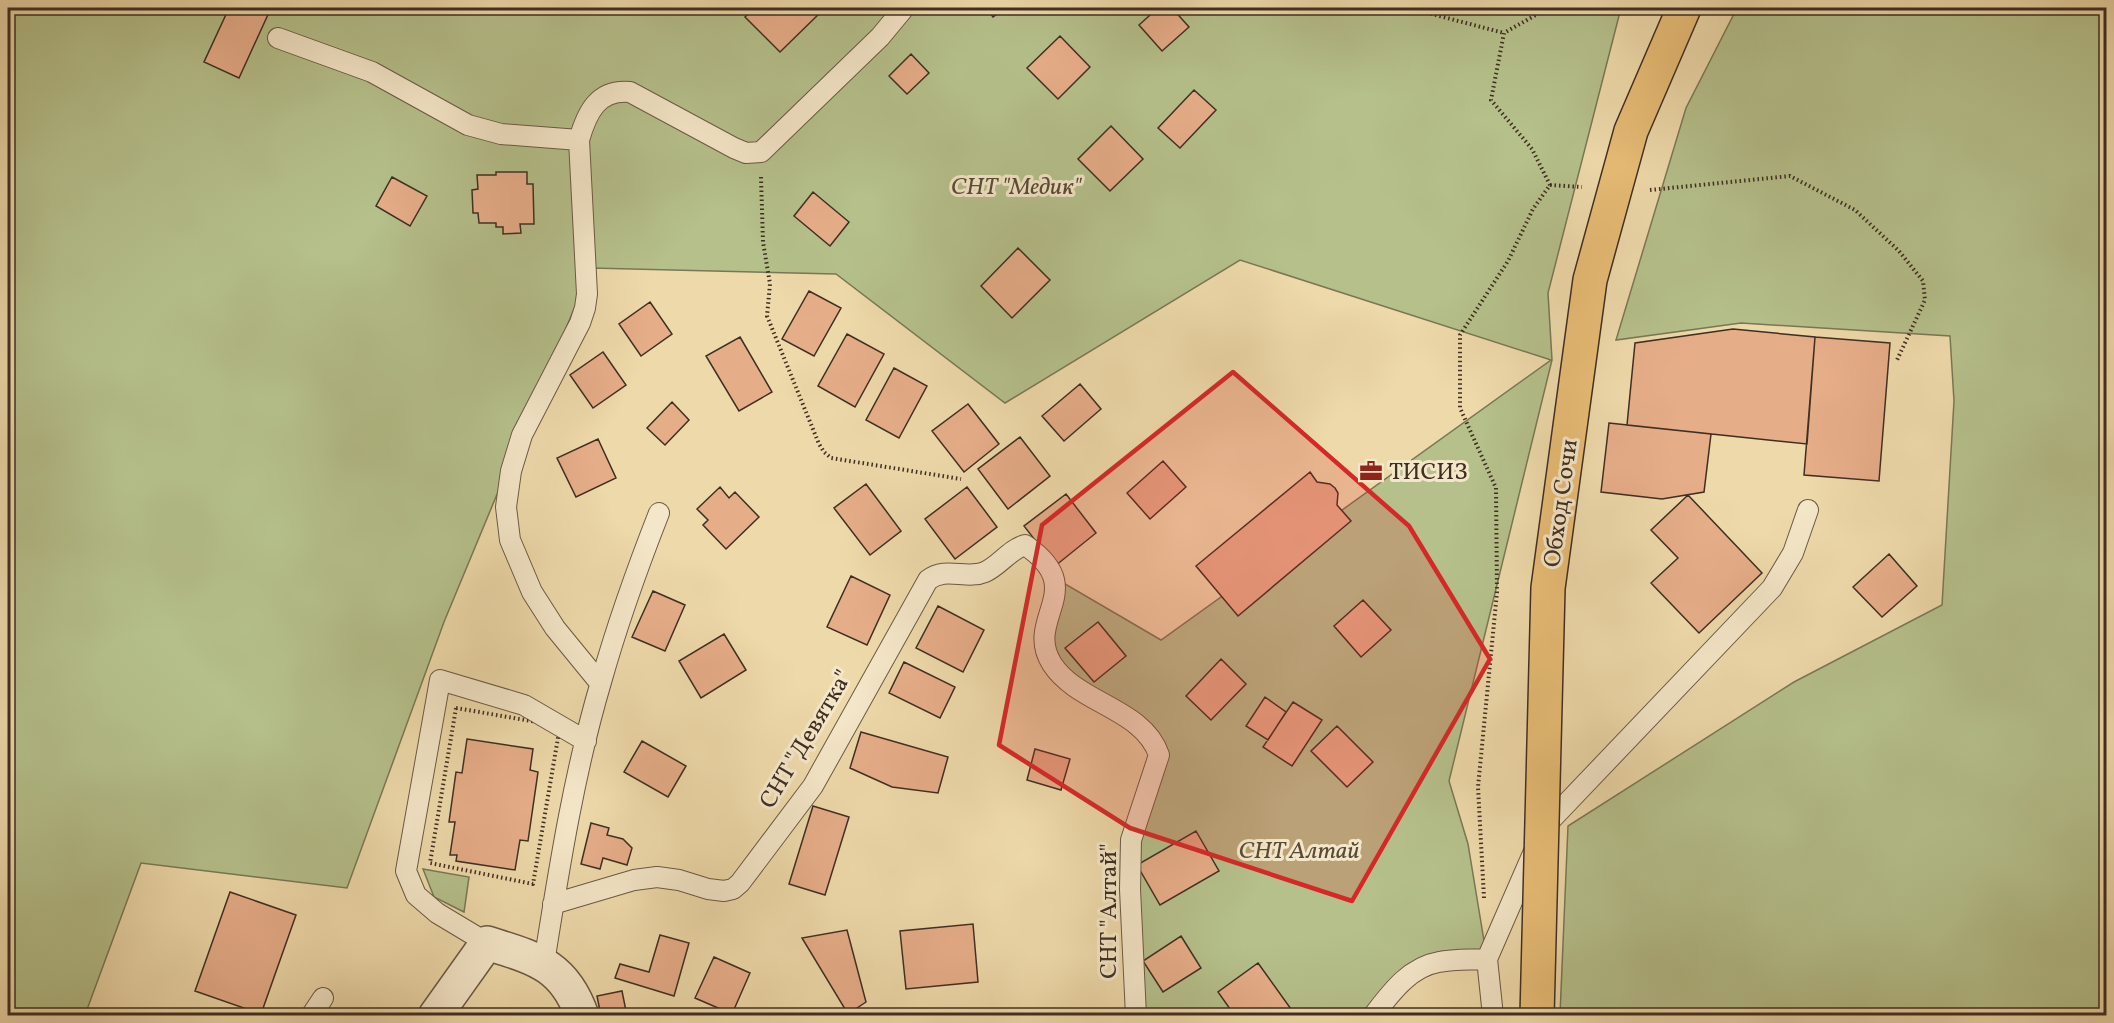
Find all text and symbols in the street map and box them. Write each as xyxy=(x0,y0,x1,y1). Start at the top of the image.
park label: СНТ "Медик" xyxy=(951,171,1082,205)
street label: Обход Сочи xyxy=(1536,437,1588,569)
place label: ТИСИЗ xyxy=(1389,456,1468,490)
office icon: ТИСИЗ xyxy=(1358,458,1384,484)
street label: СНТ "Девятка" xyxy=(752,664,861,816)
park label: СНТ Алтай xyxy=(1239,835,1359,869)
street label: СНТ "Алтай" xyxy=(1093,843,1127,979)

